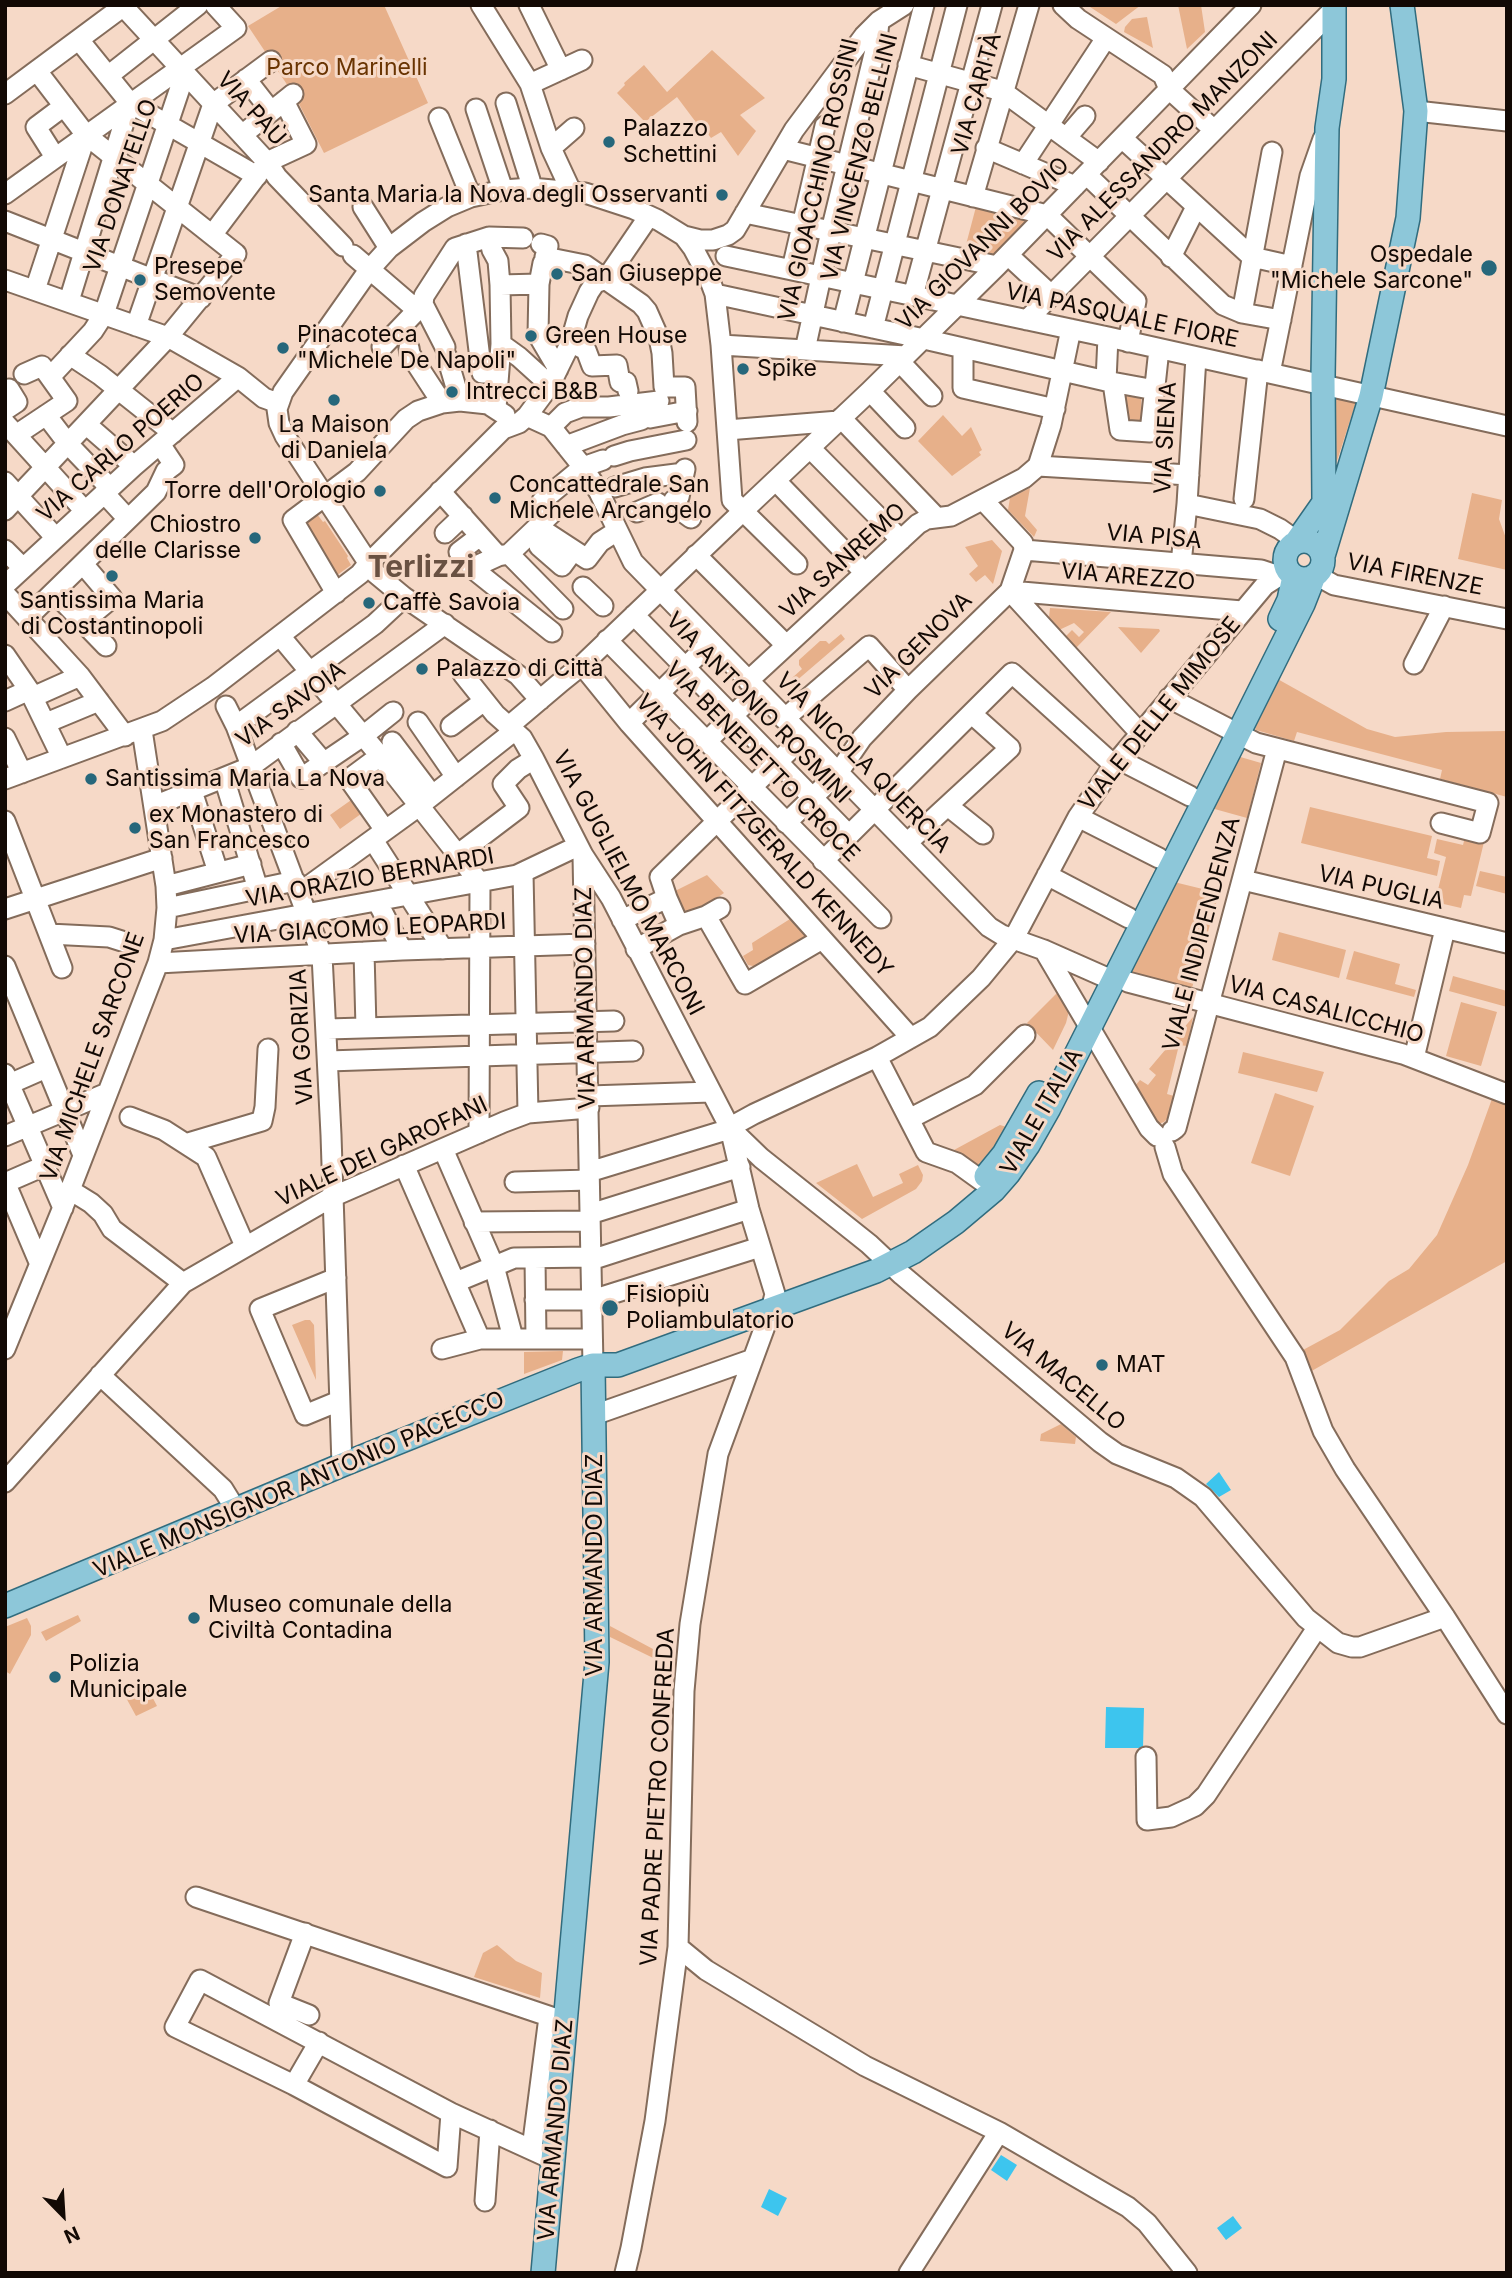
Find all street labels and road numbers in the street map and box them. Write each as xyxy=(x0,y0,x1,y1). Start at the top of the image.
street label: VIA ALESSANDRO MANZONI xyxy=(1042,26,1284,268)
street label: VIA CARITÀ xyxy=(946,29,1008,159)
street label: VIA VINCENZO BELLINI xyxy=(816,30,904,284)
street label: VIA GIOACCHINO ROSSINI xyxy=(773,36,865,324)
street label: VIA PAÙ xyxy=(211,66,291,152)
street label: VIA DONATELLO xyxy=(78,96,164,276)
street label: VIA GIOVANNI BOVIO xyxy=(891,152,1075,336)
street label: VIA PASQUALE FIORE xyxy=(1003,278,1241,354)
street label: VIA CARLO POERIO xyxy=(32,368,210,528)
street label: VIA SIENA xyxy=(1149,381,1183,495)
street label: VIA SANREMO xyxy=(775,497,911,625)
street label: VIA PISA xyxy=(1105,519,1203,555)
street label: VIA FIRENZE xyxy=(1344,548,1486,602)
street label: VIA AREZZO xyxy=(1060,557,1196,597)
street label: VIA GENOVA xyxy=(860,587,978,705)
street label: VIA ANTONIO ROSMINI xyxy=(660,607,856,809)
street label: VIALE DELLE MIMOSE xyxy=(1073,611,1247,817)
street label: VIA SAVOIA xyxy=(231,656,351,754)
street label: VIA BENEDETTO CROCE xyxy=(659,656,865,868)
street label: VIA NICOLA QUERCIA xyxy=(770,667,956,859)
street label: VIA JOHN FITZGERALD KENNEDY xyxy=(630,689,898,983)
street label: VIA GUGLIELMO MARCONI xyxy=(546,746,710,1020)
street label: VIALE INDIPENDENZA xyxy=(1157,814,1247,1054)
street label: VIA ORAZIO BERNARDI xyxy=(244,843,496,913)
street label: VIA PUGLIA xyxy=(1315,860,1447,916)
street label: VIA ARMANDO DIAZ xyxy=(570,886,602,1110)
street label: VIA GIACOMO LEOPARDI xyxy=(233,908,507,950)
street label: VIA MICHELE SARCONE xyxy=(35,929,151,1185)
street label: VIA GORIZIA xyxy=(285,968,319,1106)
street label: VIA CASALICCHIO xyxy=(1225,971,1427,1049)
street label: VIALE ITALIA xyxy=(995,1044,1089,1180)
street label: VIALE DEI GAROFANI xyxy=(272,1091,492,1213)
street label: VIA MACELLO xyxy=(995,1317,1131,1437)
street label: VIALE MONSIGNOR ANTONIO PACECCO xyxy=(89,1386,509,1584)
street label: VIA ARMANDO DIAZ xyxy=(581,1454,609,1676)
street label: VIA PADRE PIETRO CONFREDA xyxy=(635,1627,681,1967)
street label: VIA ARMANDO DIAZ xyxy=(533,2018,579,2242)

